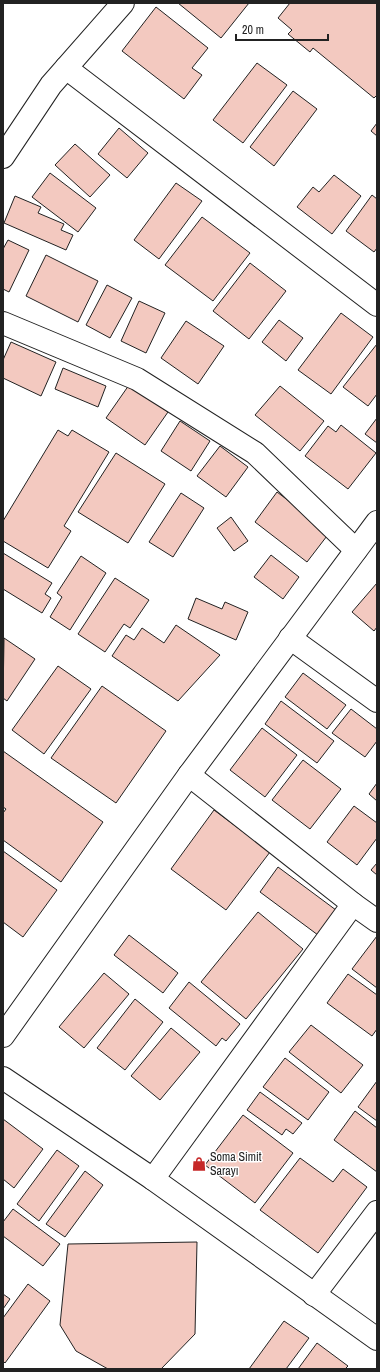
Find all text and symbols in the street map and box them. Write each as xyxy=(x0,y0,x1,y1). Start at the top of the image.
scale bar xyxy=(236,16,328,42)
text: 20 m xyxy=(242,22,264,38)
place label: Soma Simit Sarayı xyxy=(210,1149,262,1179)
shop icon: Soma Simit Sarayı xyxy=(191,1156,207,1172)

